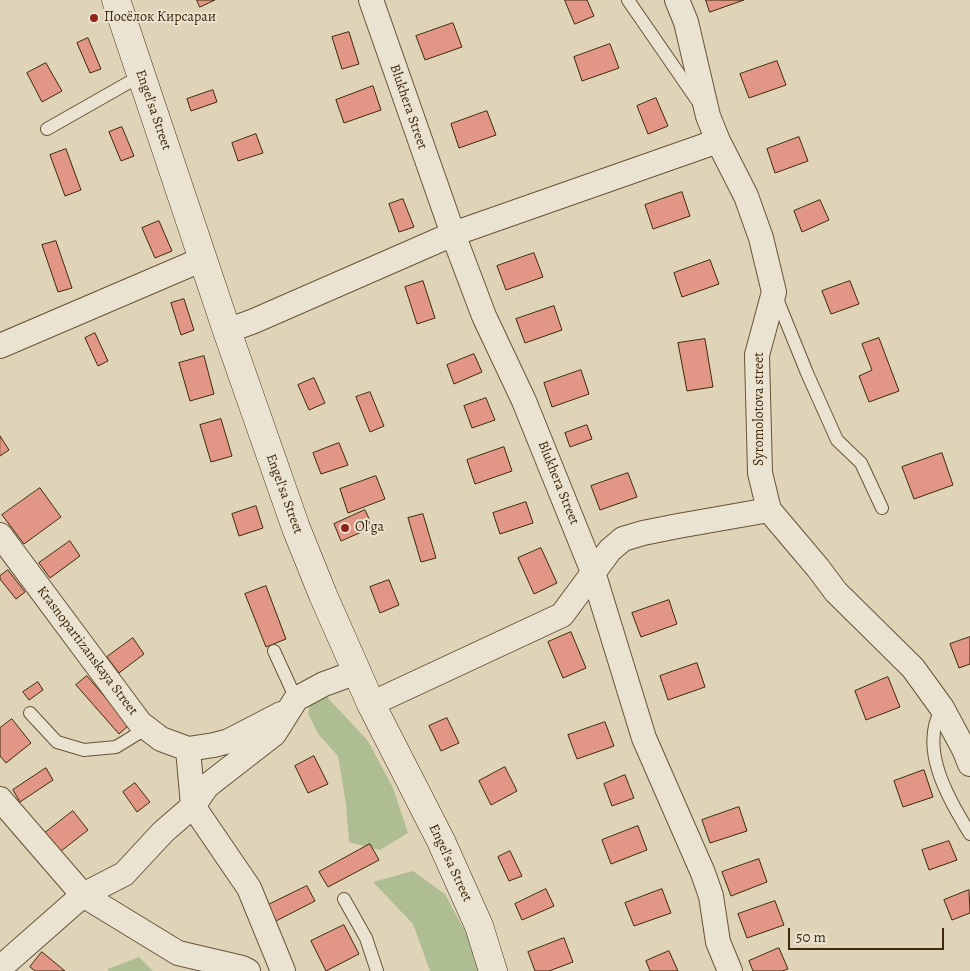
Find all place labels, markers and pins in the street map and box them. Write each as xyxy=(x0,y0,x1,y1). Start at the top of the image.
place label: Посёлок Кирсараи xyxy=(104,10,216,26)
marker: Посёлок Кирсараи xyxy=(88,12,100,24)
place label: Ol'ga xyxy=(355,520,384,536)
marker: Ol'ga xyxy=(339,522,351,534)

